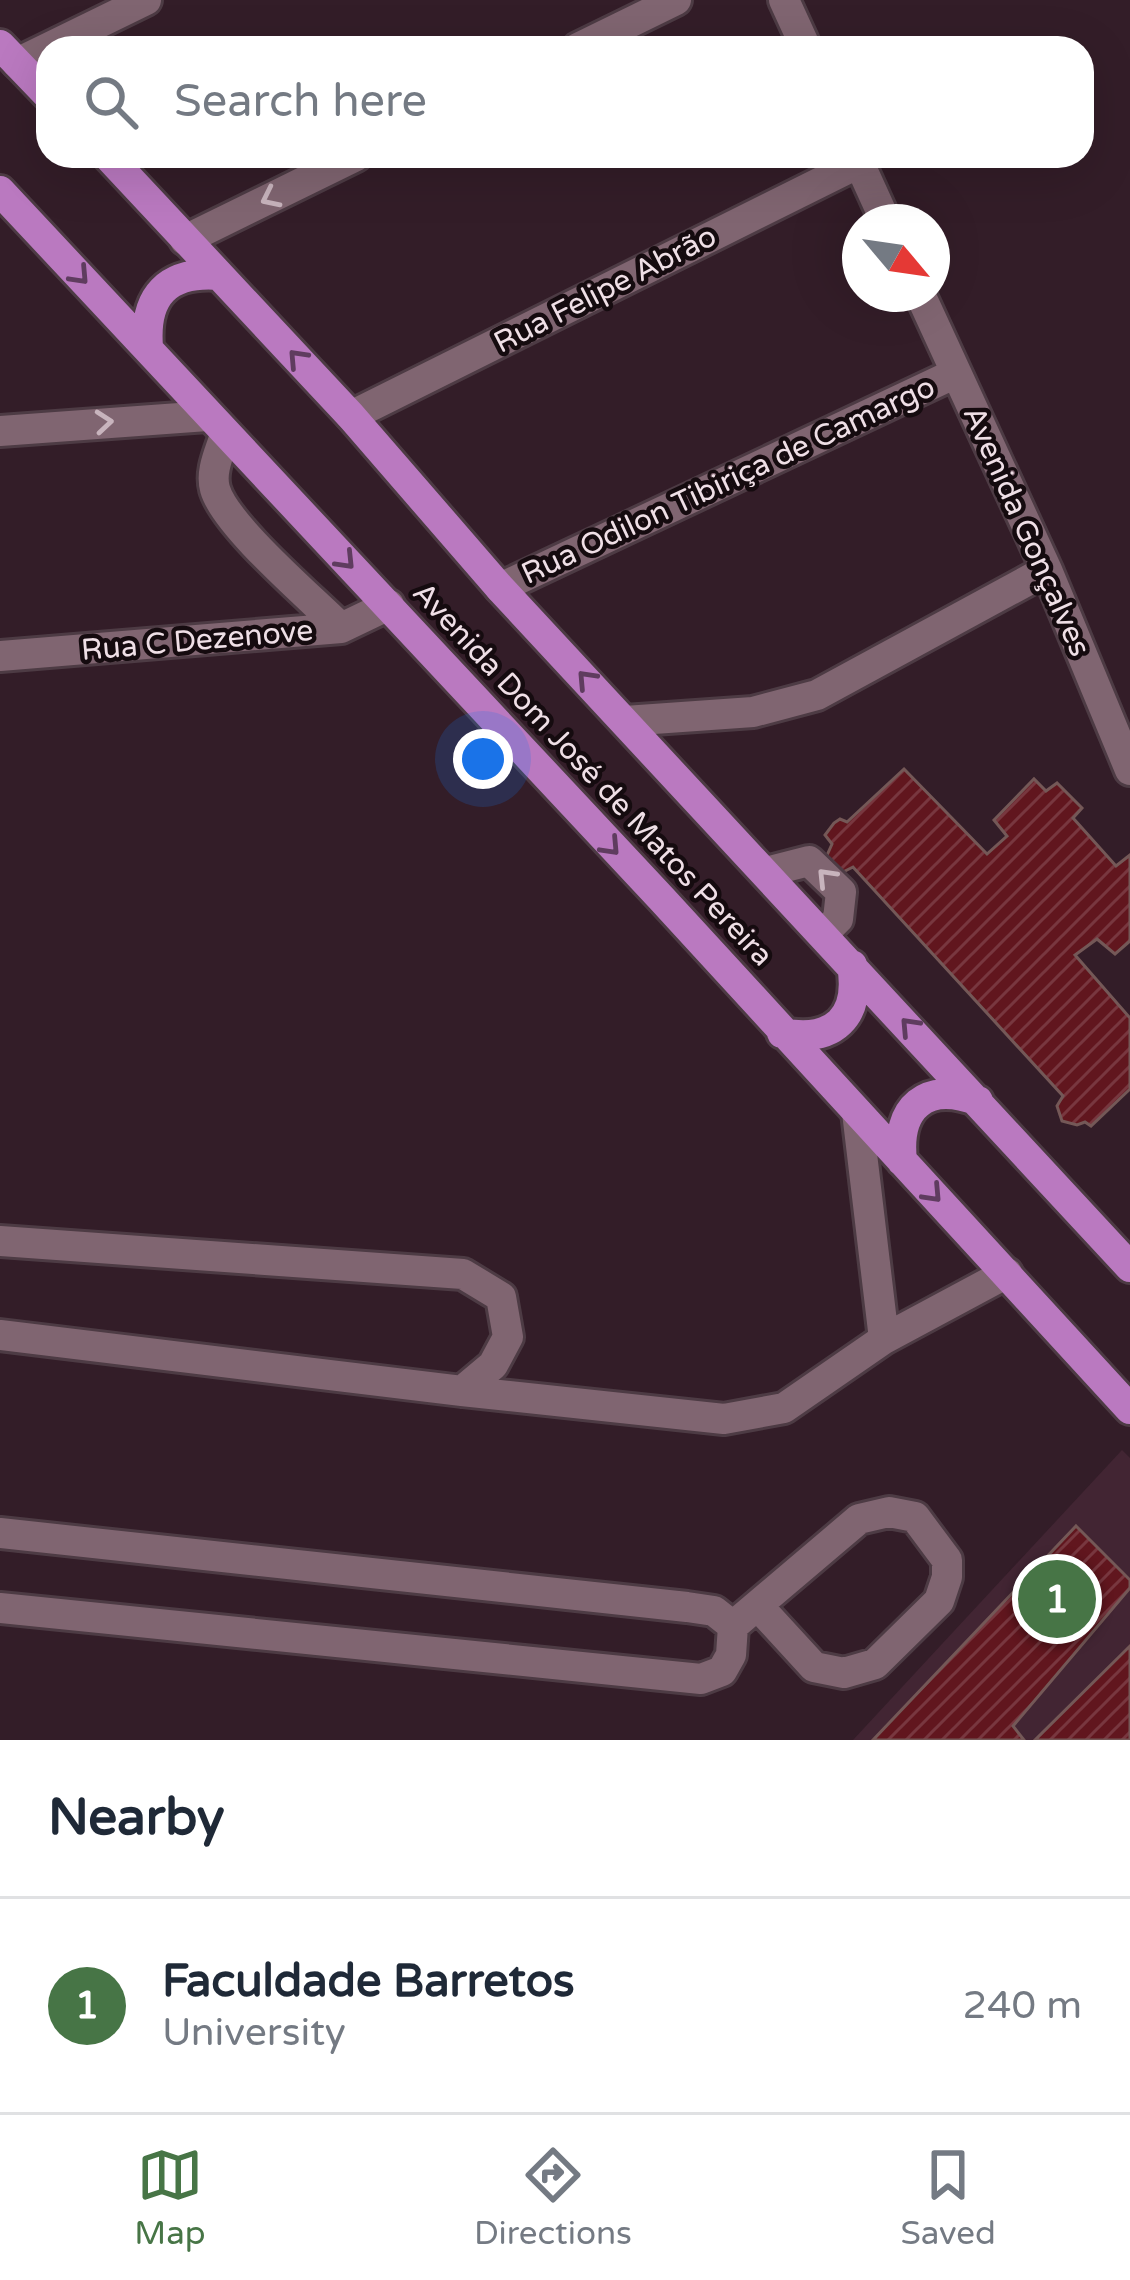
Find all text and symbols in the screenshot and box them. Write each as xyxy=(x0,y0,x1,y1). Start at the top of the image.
search box xyxy=(36,36,1094,168)
icon: search xyxy=(78,69,144,135)
text: Search here xyxy=(174,75,427,129)
one-way arrow xyxy=(261,184,282,207)
north arrow xyxy=(842,204,950,312)
street label: Rua Felipe Abrão xyxy=(488,217,723,361)
one-way arrow xyxy=(66,262,88,283)
one-way arrow xyxy=(289,351,311,372)
street label: Rua Odilon Tibiriça de Camargo xyxy=(516,368,941,593)
street label: Avenida Gonçalves xyxy=(955,400,1098,662)
one-way arrow xyxy=(94,410,113,435)
one-way arrow xyxy=(332,547,354,569)
street label: Avenida Dom José de Matos Pereira xyxy=(405,575,781,974)
street label: Rua C Dezenove xyxy=(79,612,315,669)
one-way arrow xyxy=(578,672,600,693)
your location xyxy=(453,729,513,789)
one-way arrow xyxy=(597,833,618,854)
one-way arrow xyxy=(819,869,841,891)
one-way arrow xyxy=(901,1018,923,1040)
one-way arrow xyxy=(919,1181,941,1202)
pin: 1 xyxy=(1018,1554,1096,1644)
text: Nearby xyxy=(48,1787,225,1849)
text: Faculdade Barretos xyxy=(162,1955,575,2009)
text: 1 xyxy=(75,1982,99,2029)
text: 240 m xyxy=(963,1982,1082,2029)
text: University xyxy=(162,2009,346,2056)
tab: Map xyxy=(134,2142,206,2253)
tab: Directions xyxy=(474,2142,632,2253)
tab: Saved xyxy=(900,2142,996,2253)

